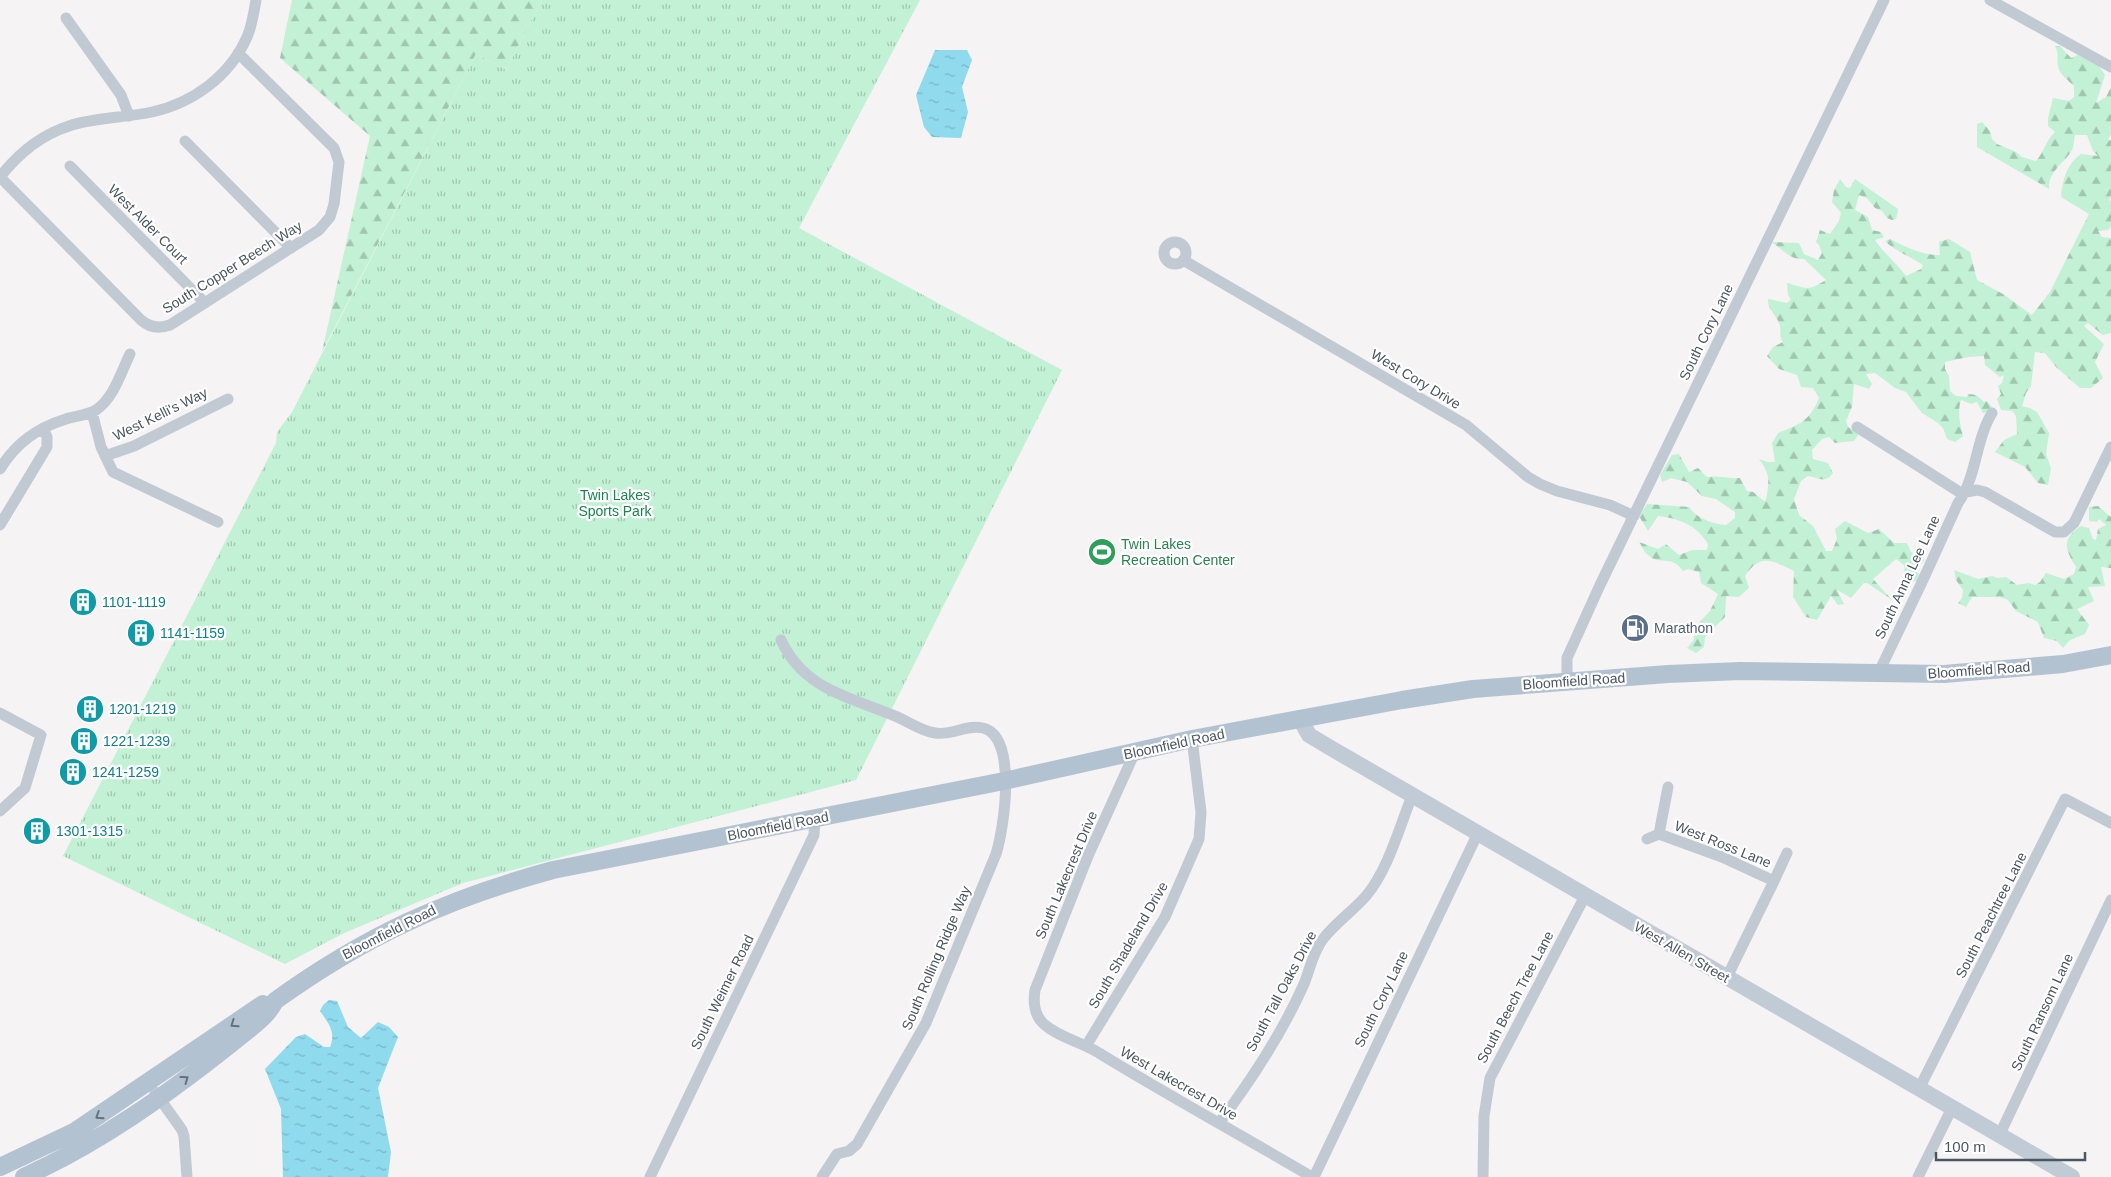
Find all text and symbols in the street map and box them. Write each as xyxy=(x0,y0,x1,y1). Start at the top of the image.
street label: West Alder Court xyxy=(105,181,191,267)
street label: South Copper Beech Way xyxy=(159,217,305,317)
street label: South Cory Lane xyxy=(1676,281,1736,383)
street label: West Cory Drive xyxy=(1368,346,1464,412)
street label: West Kelli's Way xyxy=(110,384,210,444)
park label: Twin Lakes Sports Park xyxy=(578,487,653,519)
street label: South Anna Lee Lane xyxy=(1871,512,1943,641)
place label: Twin Lakes Recreation Center xyxy=(1121,536,1235,568)
sports icon: Twin Lakes Recreation Center xyxy=(1087,537,1117,567)
building icon: 1101-1119 xyxy=(68,587,98,617)
place label: 1101-1119 xyxy=(102,594,166,610)
fuel station icon: Marathon xyxy=(1620,613,1650,643)
building icon: 1141-1159 xyxy=(126,618,156,648)
place label: Marathon xyxy=(1654,620,1713,636)
place label: 1141-1159 xyxy=(160,625,225,641)
street label: Bloomfield Road xyxy=(1927,658,2031,682)
street label: Bloomfield Road xyxy=(1522,669,1626,693)
building icon: 1201-1219 xyxy=(75,694,105,724)
place label: 1201-1219 xyxy=(109,701,176,717)
street label: Bloomfield Road xyxy=(1122,725,1226,763)
building icon: 1221-1239 xyxy=(69,726,99,756)
place label: 1221-1239 xyxy=(103,733,170,749)
building icon: 1241-1259 xyxy=(58,757,88,787)
place label: 1241-1259 xyxy=(92,764,159,780)
street label: Bloomfield Road xyxy=(726,808,830,844)
street label: South Lakecrest Drive xyxy=(1032,808,1100,942)
building icon: 1301-1315 xyxy=(22,816,52,846)
street label: West Ross Lane xyxy=(1672,817,1774,871)
place label: 1301-1315 xyxy=(56,823,123,839)
street label: South Peachtree Lane xyxy=(1952,849,2030,981)
street label: South Shadeland Drive xyxy=(1085,878,1171,1011)
street label: South Rolling Ridge Way xyxy=(898,883,974,1033)
street label: Bloomfield Road xyxy=(340,902,438,962)
street label: West Allen Street xyxy=(1632,918,1732,986)
street label: South Tall Oaks Drive xyxy=(1242,928,1320,1054)
street label: South Beech Tree Lane xyxy=(1473,928,1557,1066)
street label: South Weimer Road xyxy=(687,932,757,1052)
street label: South Cory Lane xyxy=(1351,948,1411,1050)
street label: South Ransom Lane xyxy=(2008,951,2076,1073)
one-way arrow xyxy=(230,1018,239,1027)
street label: West Lakecrest Drive xyxy=(1118,1043,1241,1123)
one-way arrow xyxy=(179,1076,188,1084)
one-way arrow xyxy=(95,1109,104,1119)
scale bar xyxy=(1936,1130,2085,1162)
text: 100 m xyxy=(1944,1138,1986,1155)

